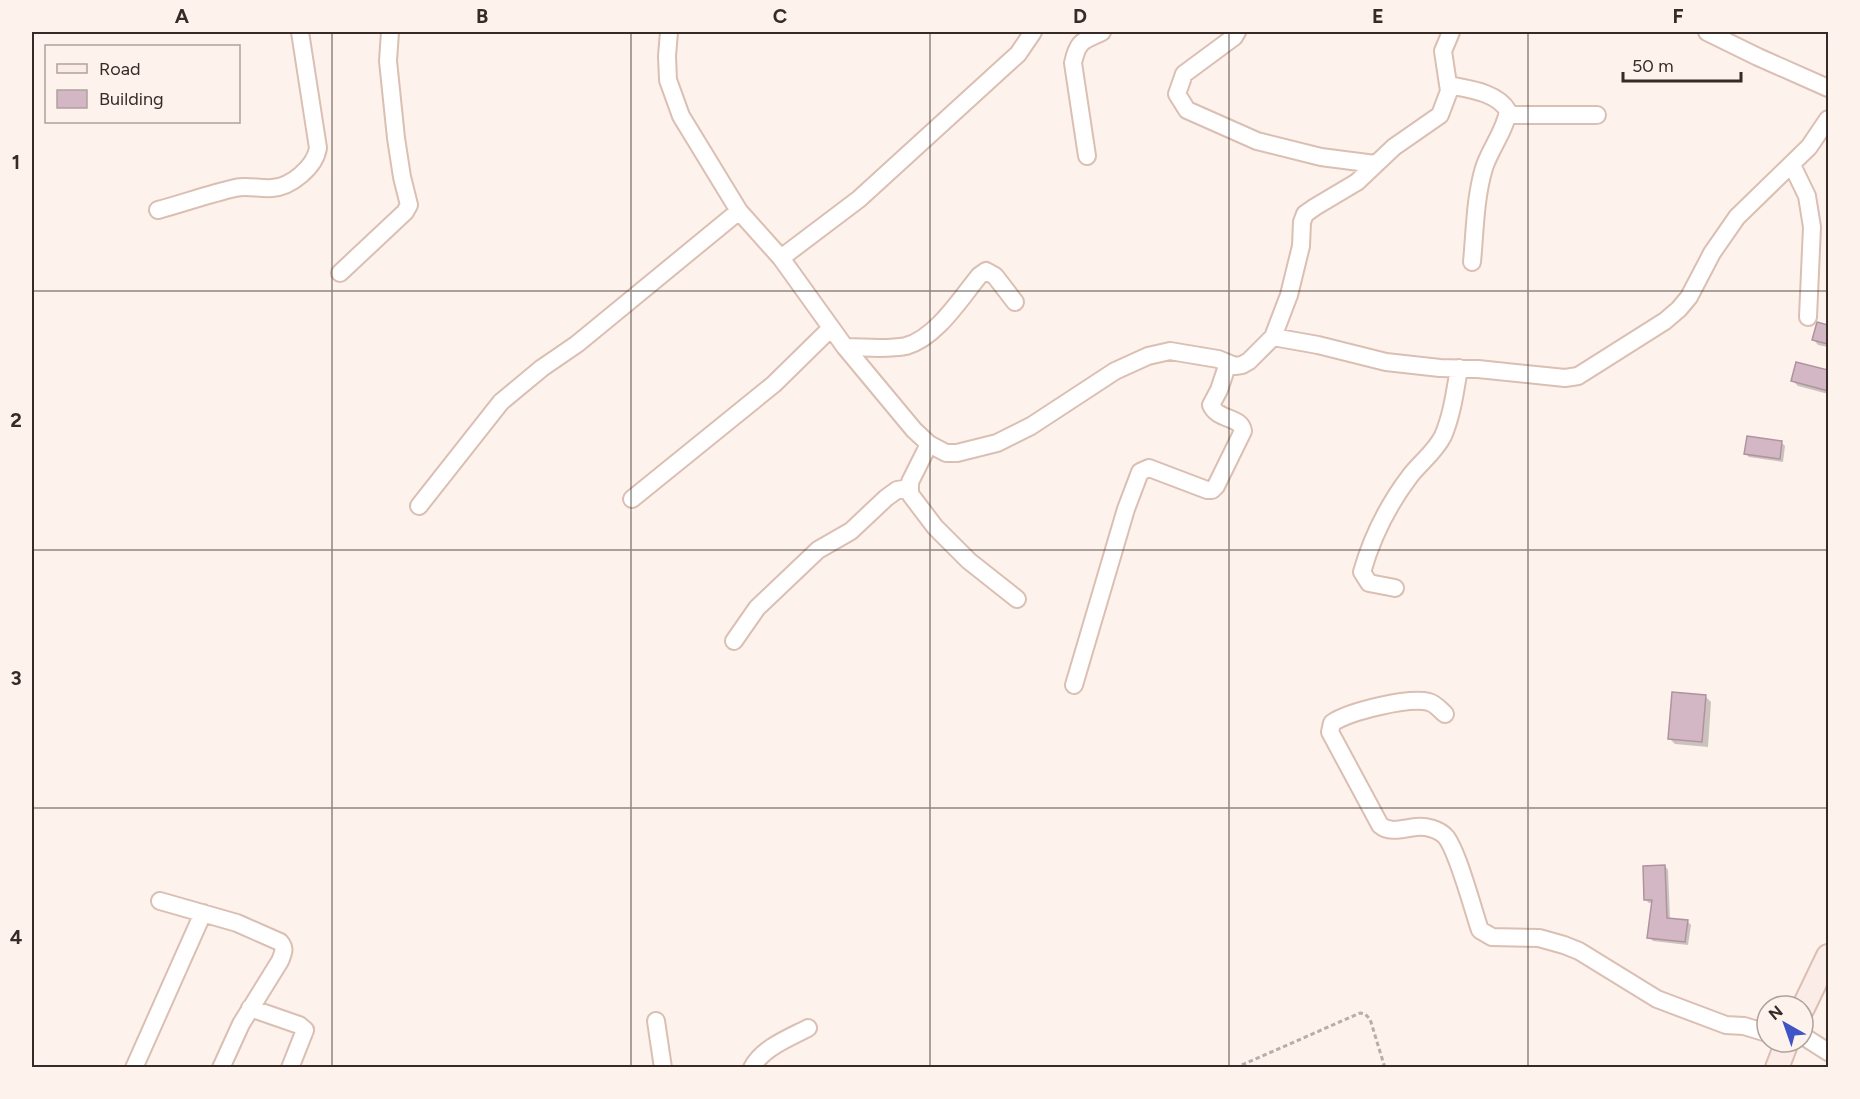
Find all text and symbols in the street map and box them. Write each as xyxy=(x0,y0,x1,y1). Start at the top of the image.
text: A xyxy=(175,4,190,28)
text: B xyxy=(476,4,488,28)
text: C xyxy=(773,4,787,28)
text: D xyxy=(1073,4,1087,28)
text: E xyxy=(1372,4,1384,28)
text: F xyxy=(1672,4,1684,28)
legend xyxy=(45,45,240,123)
scale bar xyxy=(1623,45,1742,83)
text: 50 m xyxy=(1632,55,1674,77)
text: Road xyxy=(99,58,140,80)
text: Building xyxy=(99,88,164,110)
text: 1 xyxy=(12,150,20,174)
text: 2 xyxy=(10,408,22,432)
text: 3 xyxy=(10,666,22,690)
text: 4 xyxy=(10,925,23,949)
north arrow xyxy=(1755,994,1815,1054)
text: N xyxy=(1765,1002,1787,1024)

